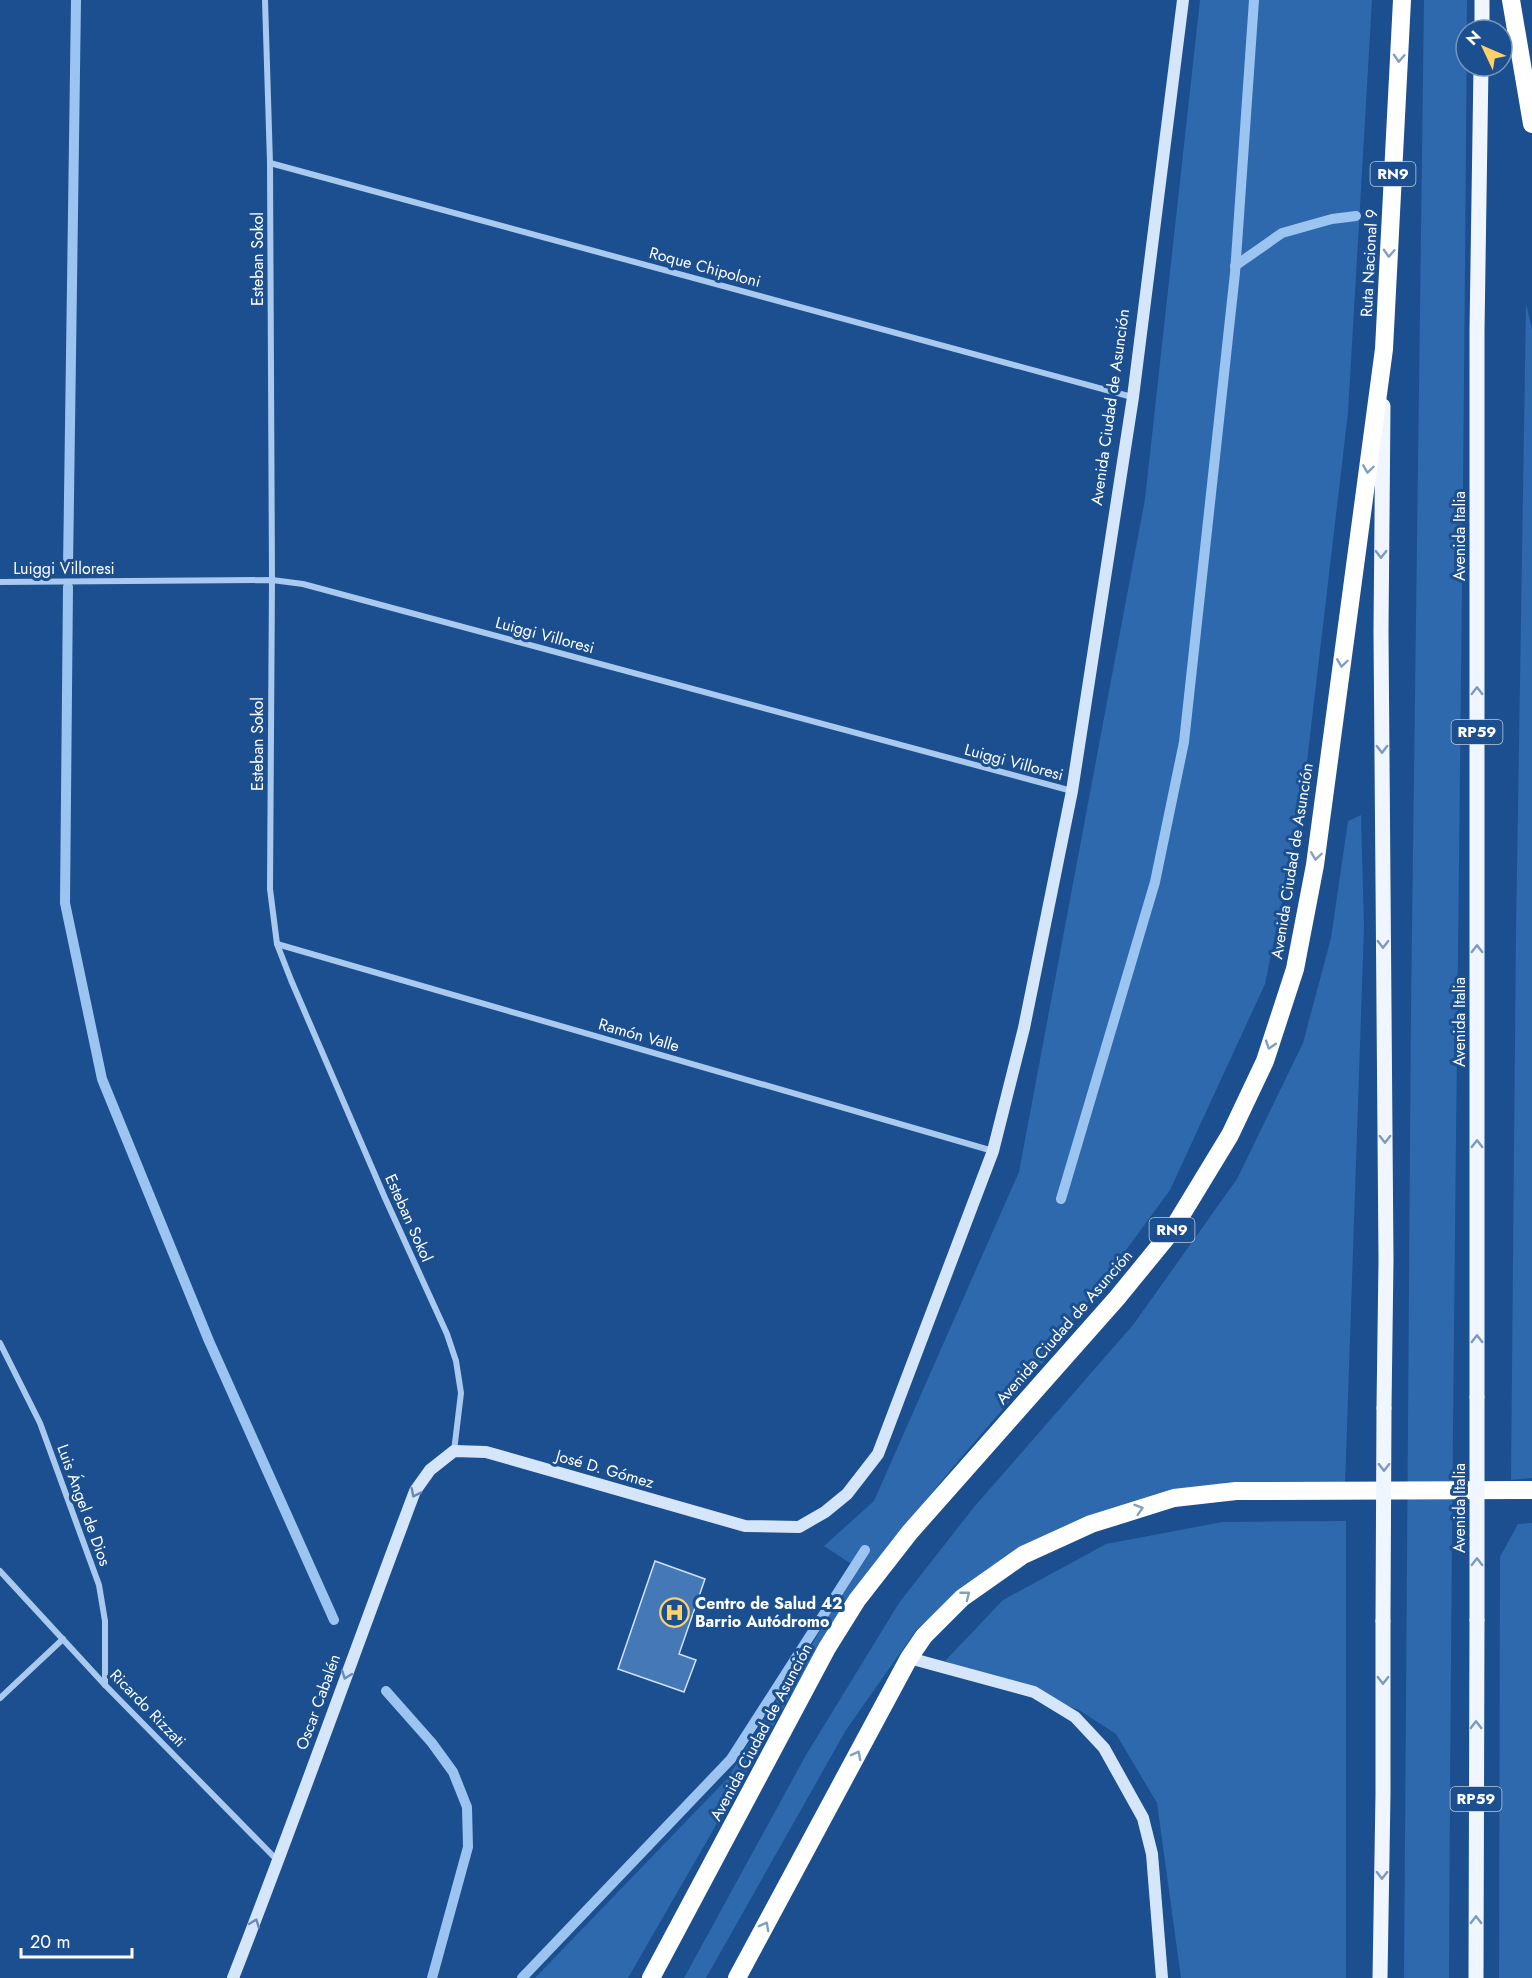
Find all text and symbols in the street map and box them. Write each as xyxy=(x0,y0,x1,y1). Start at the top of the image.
north arrow xyxy=(1454,18,1514,78)
text: N xyxy=(1461,25,1486,50)
one-way arrow xyxy=(1393,54,1406,63)
road number: RN9 xyxy=(1370,162,1416,186)
street label: Ruta Nacional 9 xyxy=(1355,208,1383,318)
street label: Esteban Sokol xyxy=(246,212,269,306)
street label: Roque Chipoloni xyxy=(647,241,763,293)
one-way arrow xyxy=(1382,249,1395,258)
street label: Avenida Ciudad de Asunción xyxy=(1085,307,1135,507)
one-way arrow xyxy=(1362,465,1374,474)
street label: Avenida Italia xyxy=(1448,491,1471,581)
one-way arrow xyxy=(1375,550,1388,559)
street label: Luiggi Villoresi xyxy=(13,557,115,580)
street label: Luiggi Villoresi xyxy=(493,611,597,659)
one-way arrow xyxy=(1336,658,1348,667)
one-way arrow xyxy=(1471,686,1483,695)
street label: Esteban Sokol xyxy=(246,697,269,791)
road number: RP59 xyxy=(1452,720,1502,744)
street label: Luiggi Villoresi xyxy=(962,738,1066,786)
one-way arrow xyxy=(1376,745,1388,754)
street label: Avenida Ciudad de Asunción xyxy=(1265,761,1319,961)
one-way arrow xyxy=(1310,851,1322,860)
one-way arrow xyxy=(1377,940,1389,949)
one-way arrow xyxy=(1471,944,1483,953)
street label: Avenida Italia xyxy=(1448,977,1471,1067)
street label: Ramón Valle xyxy=(596,1012,682,1058)
one-way arrow xyxy=(1265,1039,1277,1050)
one-way arrow xyxy=(1379,1135,1391,1144)
one-way arrow xyxy=(1471,1139,1483,1148)
street label: Esteban Sokol xyxy=(379,1170,439,1266)
road number: RN9 xyxy=(1150,1218,1194,1242)
street label: Avenida Ciudad de Asunción xyxy=(990,1245,1138,1409)
one-way arrow xyxy=(1471,1334,1483,1343)
street label: Luis Ángel de Dios xyxy=(51,1441,117,1569)
street label: José D. Gómez xyxy=(551,1443,657,1494)
one-way arrow xyxy=(1378,1462,1390,1471)
street label: Avenida Italia xyxy=(1448,1463,1471,1553)
one-way arrow xyxy=(411,1487,423,1498)
one-way arrow xyxy=(1133,1504,1144,1516)
one-way arrow xyxy=(1471,1557,1483,1566)
place label: Centro de Salud 42 Barrio Autódromo xyxy=(695,1592,843,1633)
one-way arrow xyxy=(959,1592,970,1603)
hospital icon: Centro de Salud 42 Barrio Autódromo xyxy=(658,1596,690,1628)
street label: Avenida Ciudad de Asunción xyxy=(704,1639,818,1825)
street label: Oscar Cabalén xyxy=(290,1651,346,1753)
street label: Ricardo Rizzati xyxy=(105,1664,191,1752)
one-way arrow xyxy=(340,1669,353,1680)
one-way arrow xyxy=(1377,1675,1389,1684)
one-way arrow xyxy=(1470,1720,1482,1729)
one-way arrow xyxy=(850,1750,861,1761)
road number: RP59 xyxy=(1450,1787,1502,1811)
one-way arrow xyxy=(1376,1870,1388,1879)
one-way arrow xyxy=(1470,1915,1482,1924)
one-way arrow xyxy=(247,1919,260,1929)
scale bar xyxy=(21,1921,132,1959)
one-way arrow xyxy=(758,1922,769,1933)
text: 20 m xyxy=(30,1929,70,1955)

